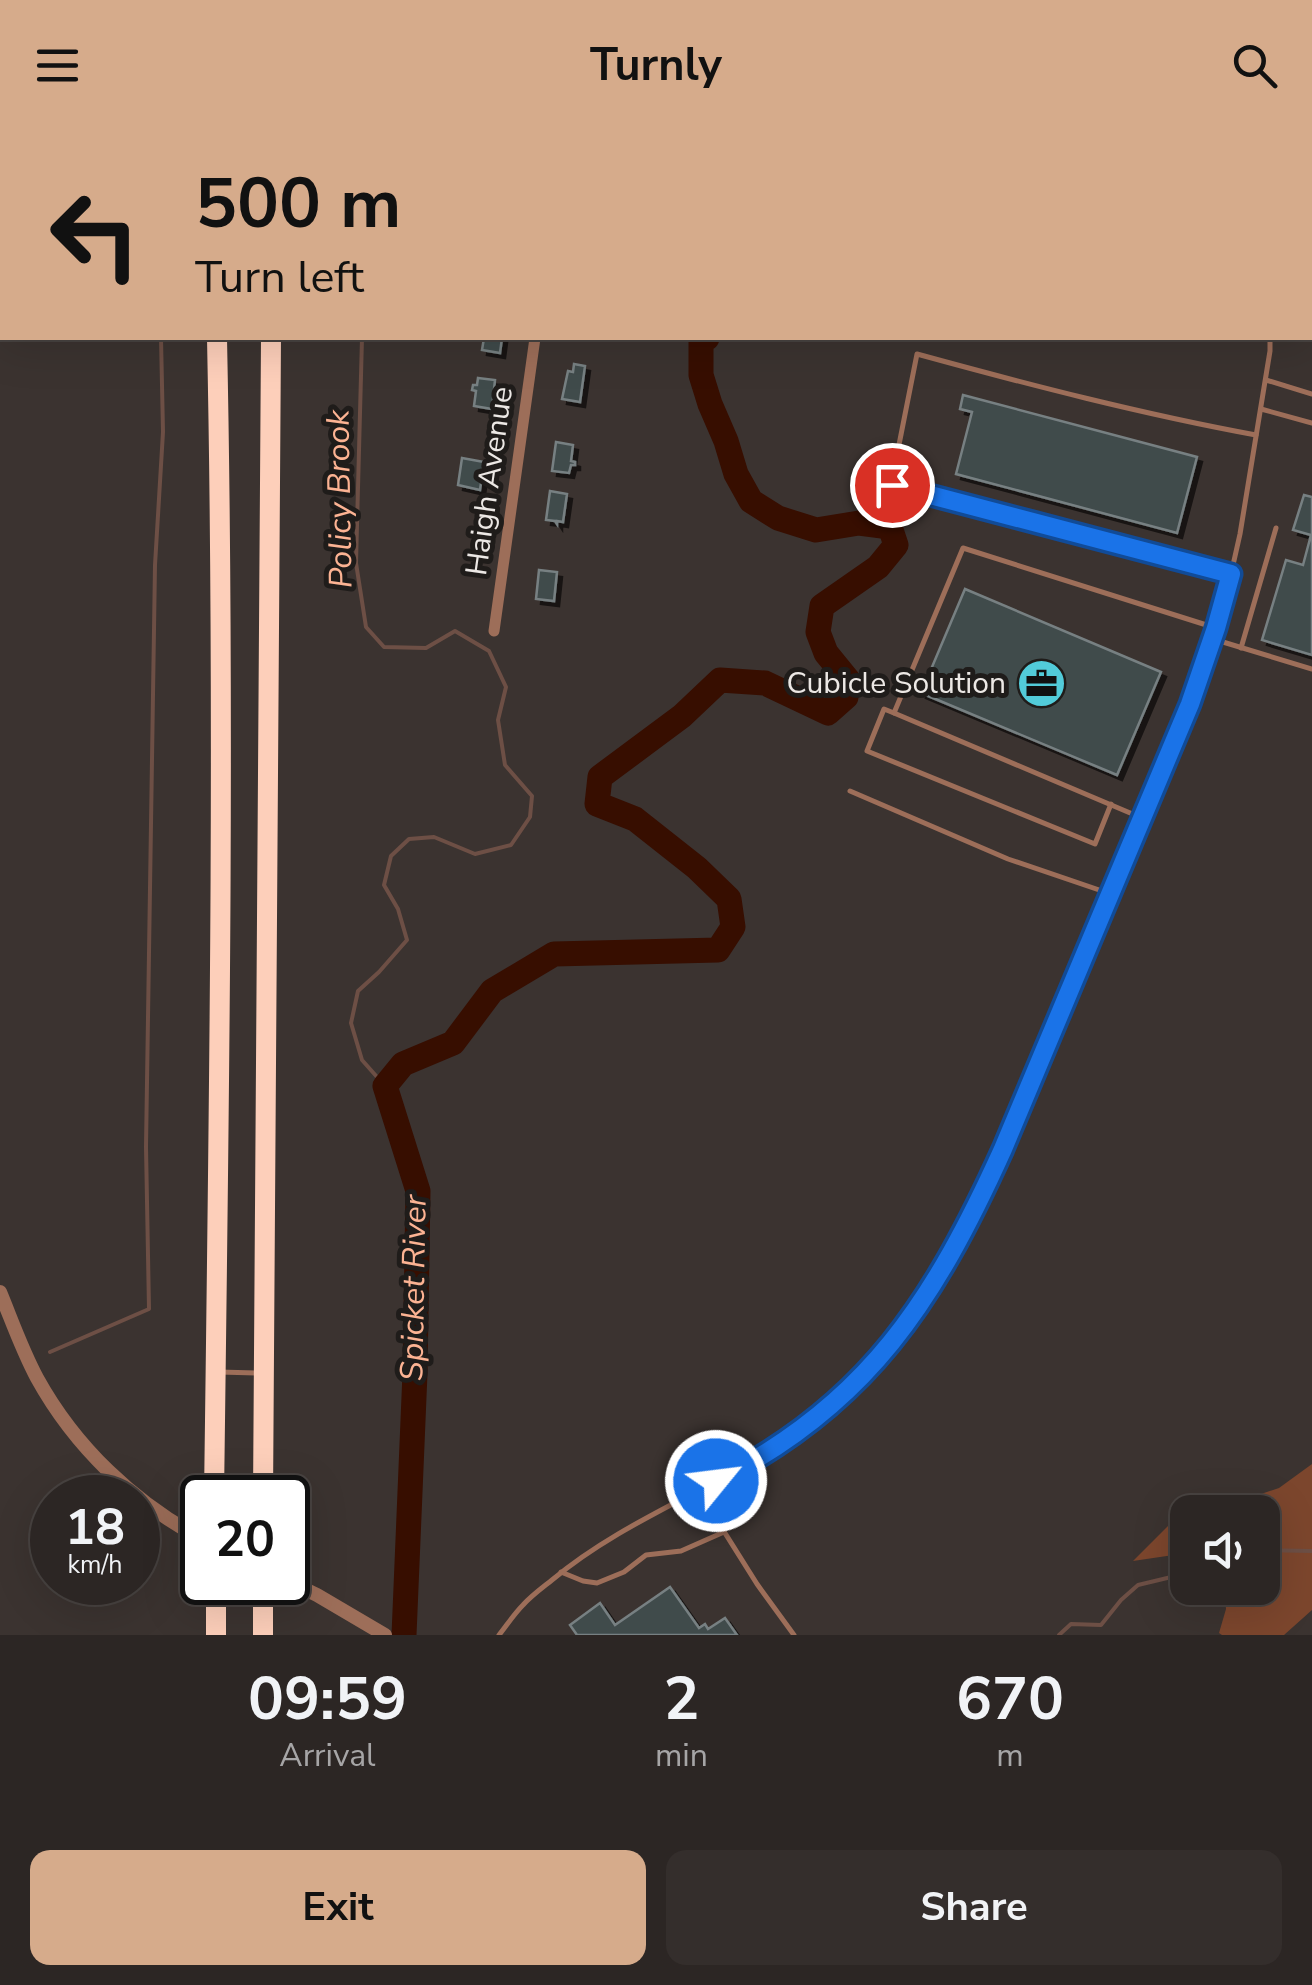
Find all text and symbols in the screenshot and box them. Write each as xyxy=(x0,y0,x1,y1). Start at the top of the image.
text: Turnly xyxy=(590,35,722,96)
icon: menu xyxy=(30,38,85,93)
icon: search xyxy=(1227,38,1282,93)
text: 500 m xyxy=(195,156,401,252)
icon: left xyxy=(30,170,160,300)
text: Turn left xyxy=(195,247,364,308)
street label: Haigh Avenue xyxy=(456,384,523,578)
water label: Policy Brook xyxy=(316,408,363,589)
pin xyxy=(850,443,935,528)
icon: arrive xyxy=(865,458,920,513)
office icon: Cubicle Solution xyxy=(1015,657,1067,709)
place label: Cubicle Solution xyxy=(787,663,1006,704)
water label: Spicket River xyxy=(390,1193,437,1381)
position arrow xyxy=(664,1429,768,1533)
speed limit sign: 20 xyxy=(180,1475,310,1605)
text: 18 xyxy=(65,1493,125,1562)
map controls xyxy=(1170,1495,1280,1605)
button: sound xyxy=(1170,1495,1280,1605)
text: km/h xyxy=(67,1548,123,1582)
text: 09:59 xyxy=(248,1658,407,1740)
text: 2 xyxy=(663,1658,699,1740)
text: 670 xyxy=(956,1658,1064,1740)
text: Arrival xyxy=(279,1734,376,1777)
text: min xyxy=(655,1734,708,1777)
text: m xyxy=(996,1734,1024,1777)
button: Exit xyxy=(30,1850,646,1965)
button: Share xyxy=(666,1850,1282,1965)

